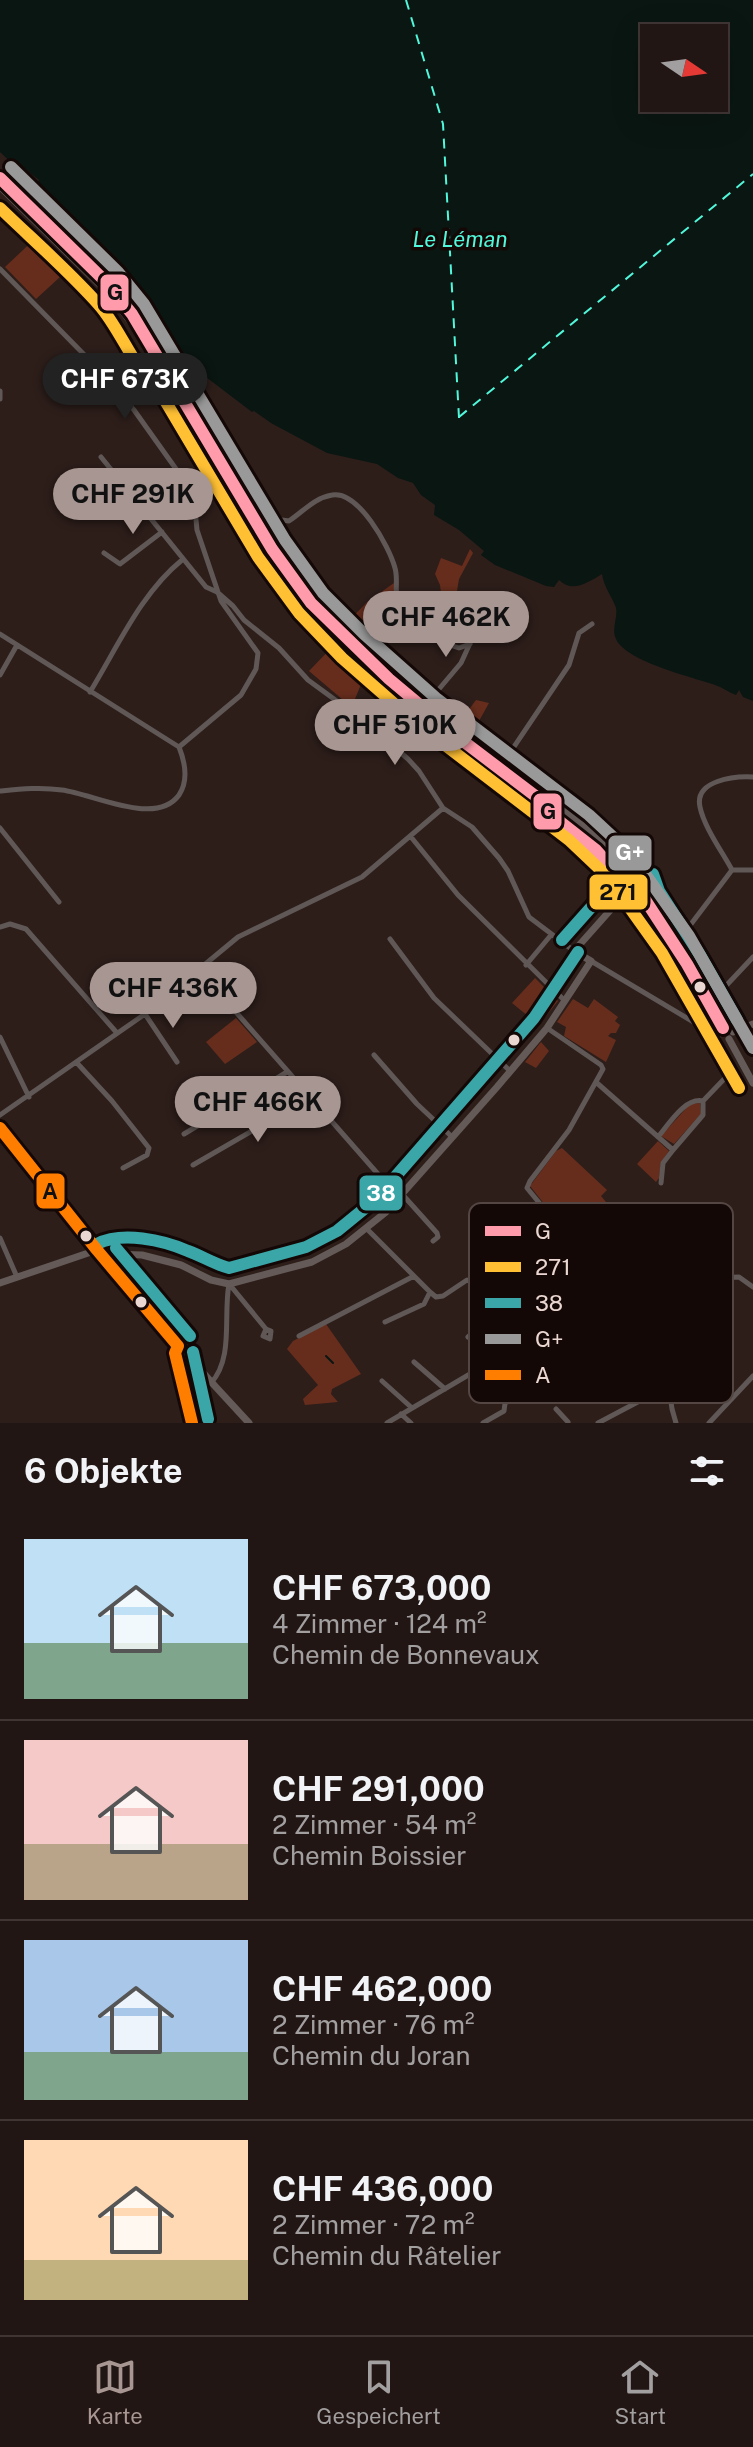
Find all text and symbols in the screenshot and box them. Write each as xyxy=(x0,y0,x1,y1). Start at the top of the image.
north arrow xyxy=(640,24,728,112)
map controls xyxy=(640,24,728,112)
water label: Le Léman xyxy=(413,226,507,252)
line badge: G xyxy=(99,273,130,312)
text: G xyxy=(107,279,123,305)
pin: CHF 673K xyxy=(42,353,208,421)
text: CHF 673K xyxy=(60,363,190,394)
pin: CHF 291K xyxy=(50,468,216,536)
text: CHF 291K xyxy=(71,478,195,509)
pin: CHF 462K xyxy=(363,591,529,659)
text: CHF 462K xyxy=(381,601,511,632)
pin: CHF 510K xyxy=(312,699,478,767)
text: CHF 510K xyxy=(333,709,457,740)
line badge: G xyxy=(532,792,563,831)
text: G xyxy=(540,798,556,824)
line badge: G+ xyxy=(607,834,653,872)
text: G+ xyxy=(615,839,645,865)
line badge: 271 xyxy=(588,873,649,911)
text: 271 xyxy=(599,879,637,905)
pin: CHF 436K xyxy=(90,962,256,1030)
text: CHF 436K xyxy=(108,972,238,1003)
unlabelled marker xyxy=(692,979,708,995)
unlabelled marker xyxy=(506,1032,522,1048)
pin: CHF 466K xyxy=(175,1076,341,1144)
text: CHF 466K xyxy=(193,1086,323,1117)
line badge: A xyxy=(35,1172,66,1210)
line badge: 38 xyxy=(358,1174,404,1212)
text: A xyxy=(42,1178,58,1204)
text: 38 xyxy=(366,1180,396,1206)
legend xyxy=(469,1203,733,1403)
text: G xyxy=(535,1218,551,1244)
unlabelled marker xyxy=(78,1228,94,1244)
text: 271 xyxy=(535,1254,571,1280)
text: 38 xyxy=(535,1290,563,1316)
unlabelled marker xyxy=(133,1294,149,1310)
text: G+ xyxy=(535,1326,563,1352)
text: A xyxy=(535,1362,551,1388)
icon: filters xyxy=(685,1449,729,1493)
text: 6 Objekte xyxy=(24,1451,183,1491)
text: CHF 673,000 xyxy=(272,1568,492,1608)
icon: home xyxy=(88,1571,184,1667)
text: 4 Zimmer · 124 m² xyxy=(272,1608,486,1639)
text: Chemin de Bonnevaux xyxy=(272,1639,540,1670)
text: CHF 291,000 xyxy=(272,1769,485,1809)
icon: home xyxy=(88,1772,184,1868)
text: 2 Zimmer · 54 m² xyxy=(272,1809,476,1840)
text: Chemin Boissier xyxy=(272,1840,466,1871)
text: CHF 462,000 xyxy=(272,1969,492,2009)
icon: home xyxy=(88,1972,184,2068)
text: 2 Zimmer · 76 m² xyxy=(272,2009,475,2040)
text: Chemin du Joran xyxy=(272,2040,471,2071)
text: CHF 436,000 xyxy=(272,2169,493,2209)
icon: home xyxy=(88,2172,184,2268)
text: 2 Zimmer · 72 m² xyxy=(272,2209,475,2240)
text: Chemin du Râtelier xyxy=(272,2240,501,2271)
tab: Karte xyxy=(87,2355,143,2429)
tab: Gespeichert xyxy=(316,2355,441,2429)
tab: Start xyxy=(614,2355,666,2429)

